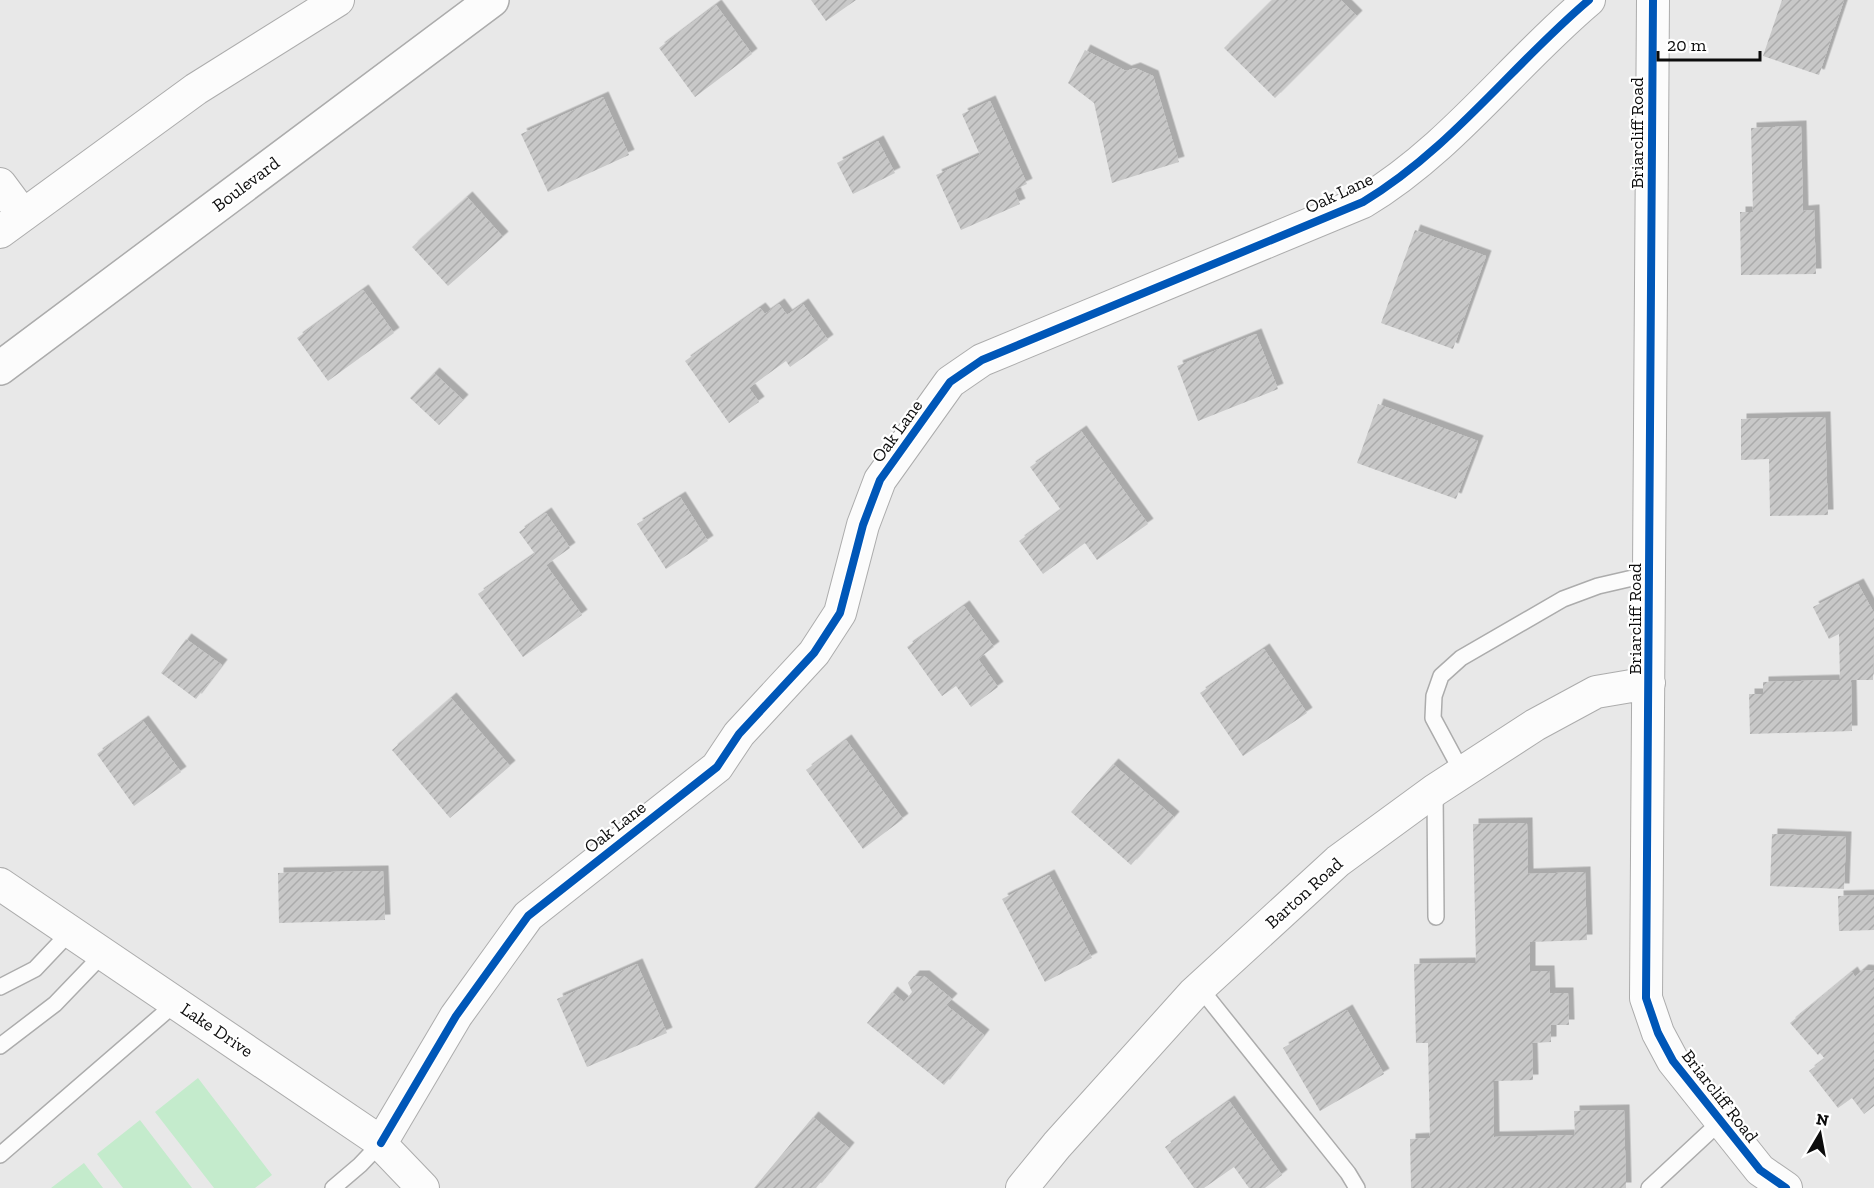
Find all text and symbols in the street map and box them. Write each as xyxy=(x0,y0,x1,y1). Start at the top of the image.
scale bar xyxy=(1658,24,1760,62)
text: 20 m xyxy=(1667,34,1707,56)
street label: Briarcliff Road xyxy=(1626,77,1648,189)
street label: Boulevard xyxy=(208,152,284,216)
street label: Oak Lane xyxy=(1302,168,1376,218)
street label: Oak Lane xyxy=(867,395,927,467)
street label: Briarcliff Road xyxy=(1624,563,1646,675)
street label: Oak Lane xyxy=(580,796,650,858)
street label: Barton Road xyxy=(1261,853,1347,933)
street label: Lake Drive xyxy=(177,998,257,1062)
street label: Briarcliff Road xyxy=(1677,1045,1763,1147)
north arrow xyxy=(1790,1104,1850,1164)
text: N xyxy=(1815,1109,1830,1130)

